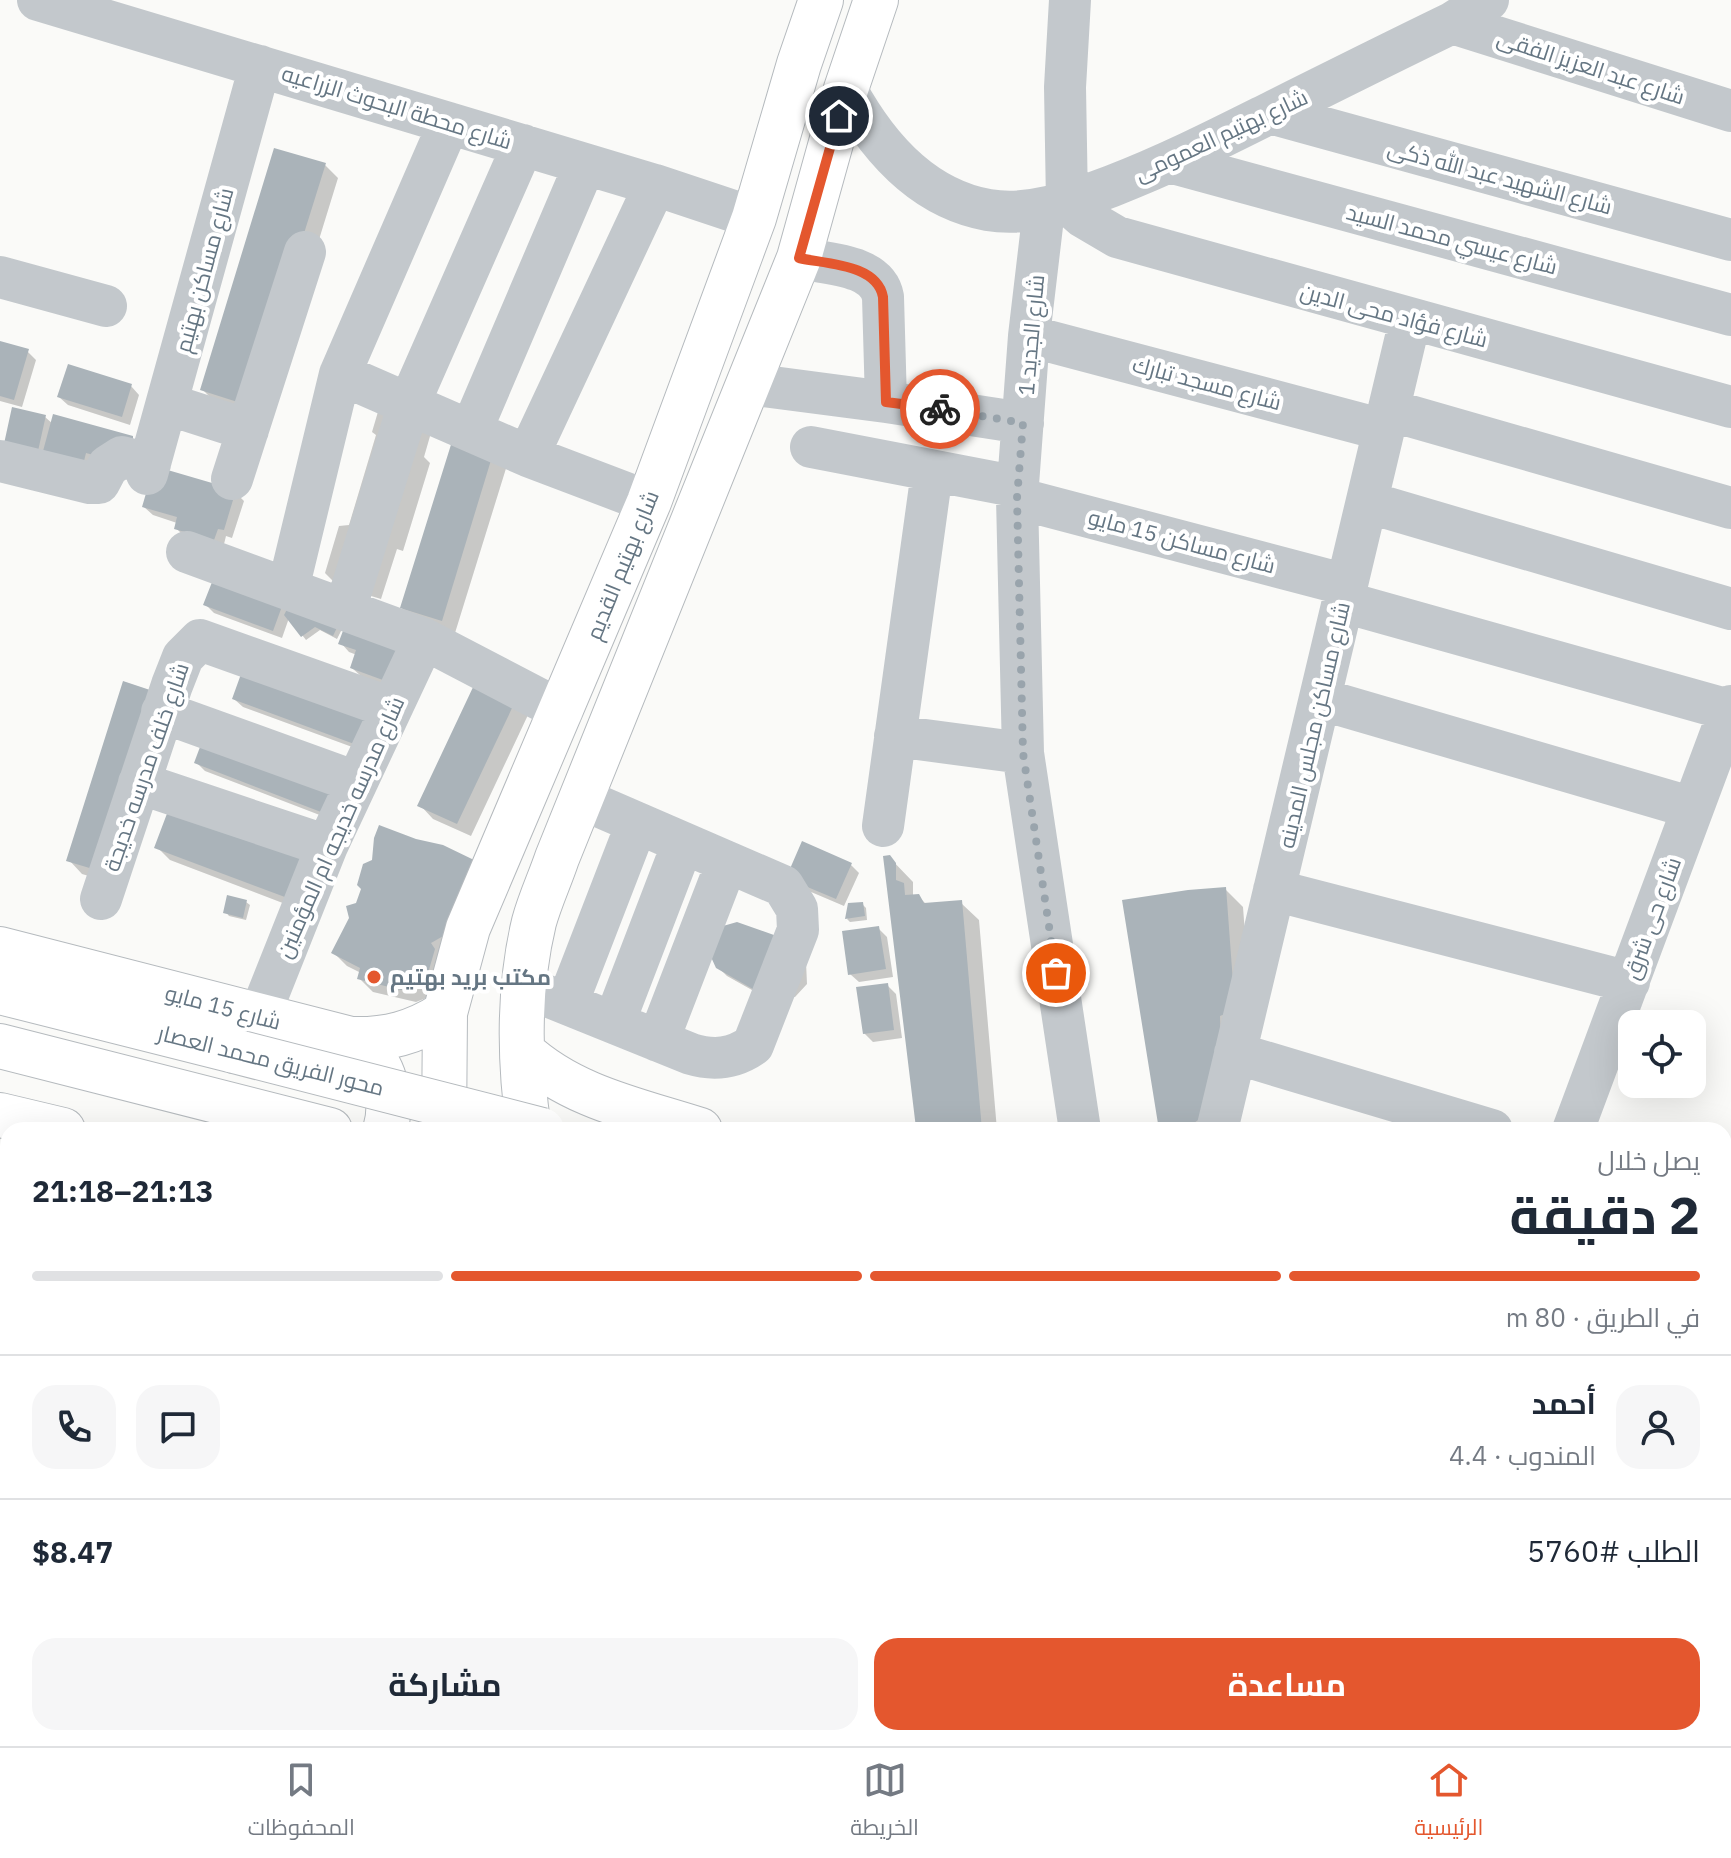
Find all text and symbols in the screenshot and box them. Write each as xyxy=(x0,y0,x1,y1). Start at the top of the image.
street label: شارع عبد العزيز الفقى xyxy=(1493,22,1689,112)
street label: شارع محطة البحوث الزراعيه xyxy=(278,58,516,156)
pin xyxy=(805,82,873,150)
street label: شارع بهتيم العمومى xyxy=(1129,82,1313,189)
icon: home xyxy=(817,94,861,138)
street label: شارع الشهيد عبد الله ذكى xyxy=(1384,133,1616,221)
street label: شارع مساكن بهتيم xyxy=(168,184,241,356)
street label: شارع عيسي محمد السيد xyxy=(1343,196,1561,284)
street label: شارع الجديد 1 xyxy=(1011,273,1051,397)
street label: شارع فؤاد محى الدين xyxy=(1297,276,1491,354)
street label: شارع مسجد تبارك xyxy=(1129,349,1285,417)
courier xyxy=(900,369,980,449)
icon: bike xyxy=(918,387,962,431)
street label: شارع بهتيم القديم xyxy=(578,486,667,645)
street label: شارع مساكن 15 مايو xyxy=(1085,502,1279,580)
street label: شارع مساكن مجلس المدينه xyxy=(1271,599,1357,851)
street label: شارع خلف مدرسه خديجة xyxy=(96,659,196,875)
street label: شارع مدرسه خديجه ام المؤمنين xyxy=(269,691,412,963)
street label: شارع حى شرق xyxy=(1616,853,1688,983)
pin xyxy=(1022,939,1090,1007)
icon: bag xyxy=(1034,951,1078,995)
place label: مكتب بريد بهتيم xyxy=(390,962,551,993)
marker: مكتب بريد بهتيم xyxy=(365,968,383,986)
street label: شارع 15 مايو xyxy=(162,977,284,1037)
map controls xyxy=(1618,1010,1706,1098)
button: locate xyxy=(1618,1010,1706,1098)
street label: محور الفريق محمد العصار xyxy=(153,1017,387,1102)
text: يصل خلال xyxy=(1597,1143,1700,1177)
text: 21:13–21:18 xyxy=(32,1171,213,1210)
text: 2 دقيقة xyxy=(1510,1181,1700,1248)
text: في الطريق · 80 m xyxy=(1506,1300,1700,1334)
text: أحمد xyxy=(1532,1383,1596,1422)
button: phone xyxy=(32,1385,116,1469)
button: chat xyxy=(136,1385,220,1469)
button: person xyxy=(1616,1385,1700,1469)
text: المندوب · 4.4 xyxy=(1449,1438,1596,1472)
text: الطلب #5760 xyxy=(1527,1531,1700,1570)
text: $8.47 xyxy=(32,1532,113,1571)
button: مشاركة xyxy=(32,1638,858,1730)
button: مساعدة xyxy=(874,1638,1700,1730)
tab: المحفوظات xyxy=(248,1758,355,1848)
tab: الخريطة xyxy=(850,1758,919,1848)
tab: الرئيسية xyxy=(1414,1758,1483,1848)

